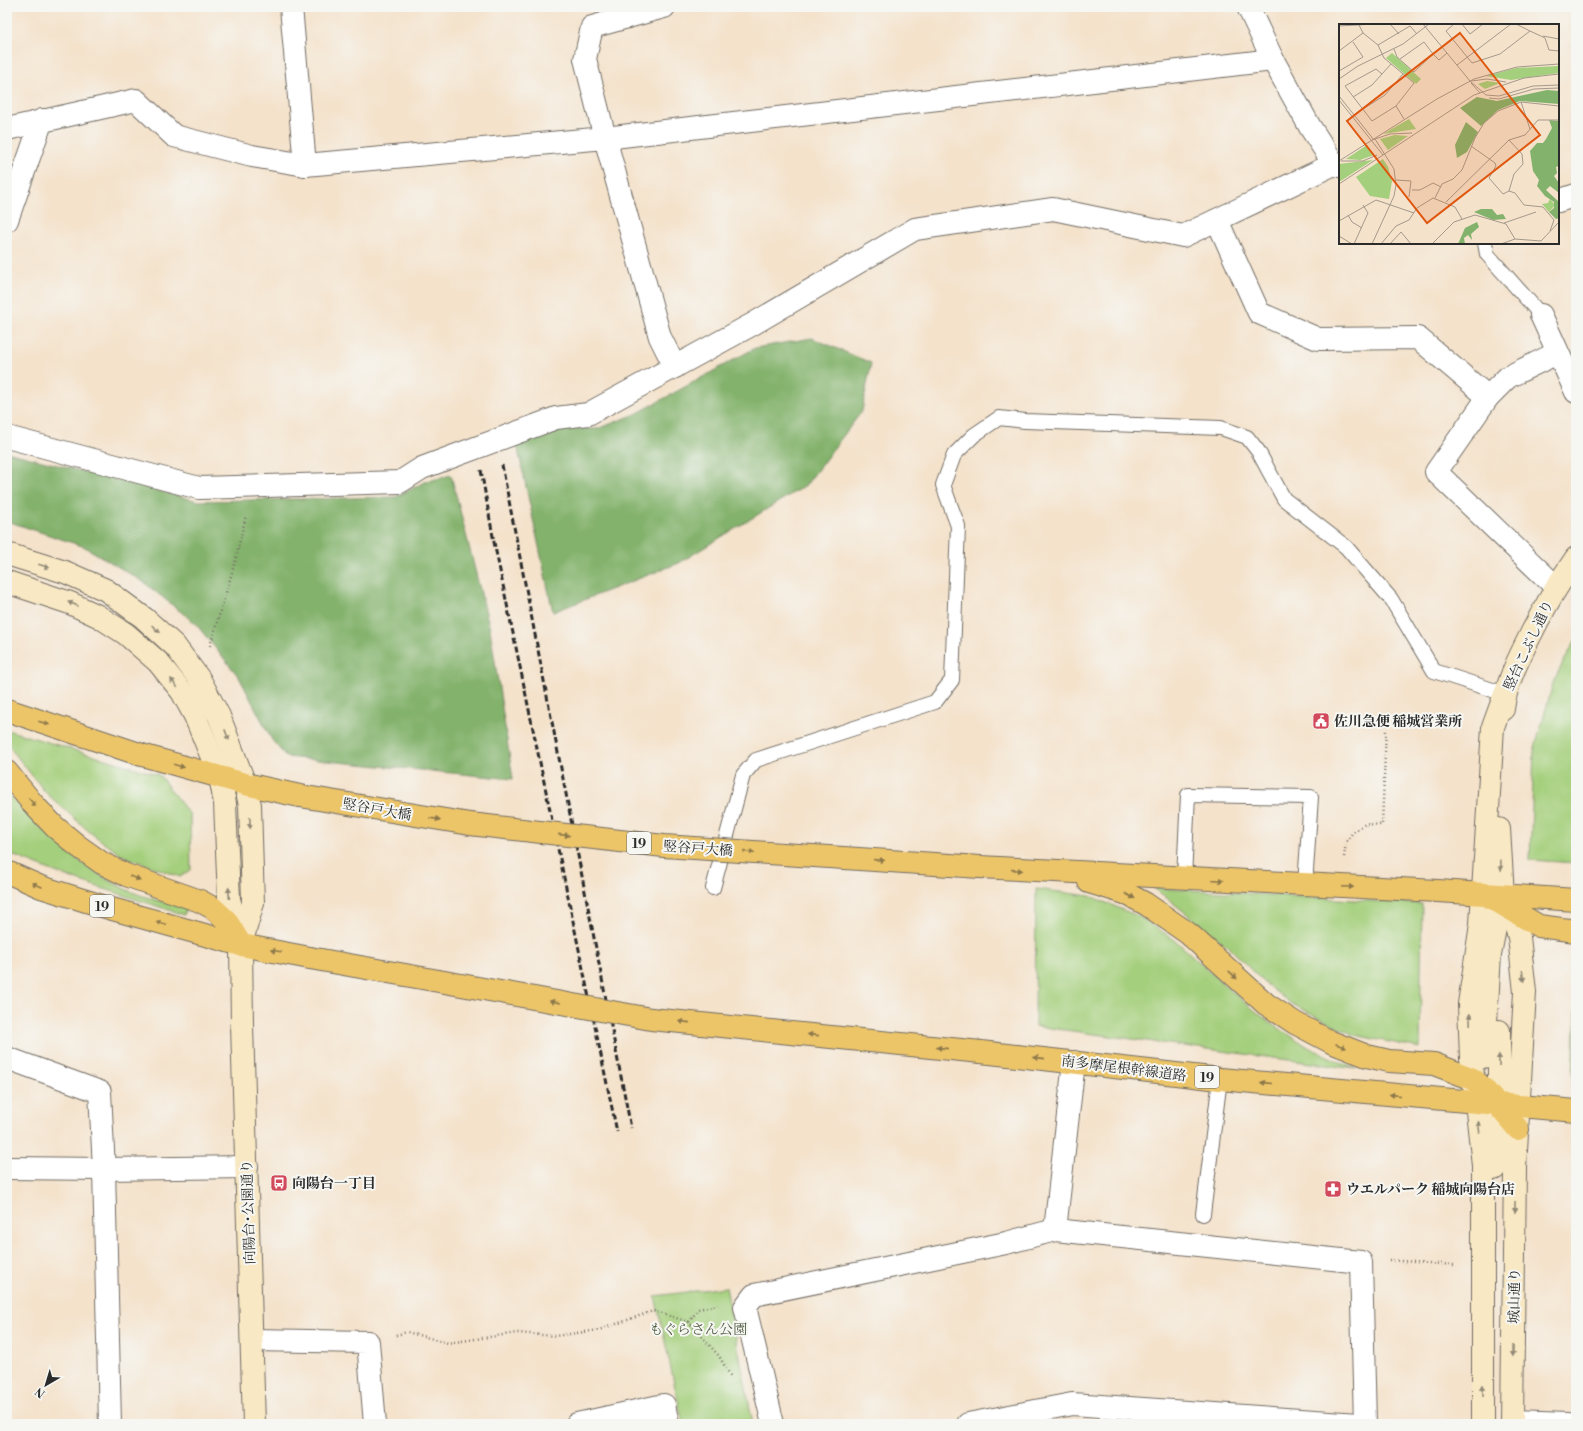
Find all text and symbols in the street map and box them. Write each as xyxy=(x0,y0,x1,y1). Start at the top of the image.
inset map xyxy=(1339,24,1559,244)
one-way arrow xyxy=(39,563,51,569)
street label: 竪台こぶし通り xyxy=(1500,597,1558,694)
one-way arrow xyxy=(67,601,78,607)
one-way arrow xyxy=(151,625,161,634)
one-way arrow xyxy=(170,677,178,688)
public building icon: 佐川急便 稲城営業所 xyxy=(1311,711,1331,731)
place label: 佐川急便 稲城営業所 xyxy=(1334,713,1462,731)
one-way arrow xyxy=(38,720,50,726)
one-way arrow xyxy=(224,729,230,741)
one-way arrow xyxy=(173,763,185,769)
street label: 竪谷戸大橋 xyxy=(341,795,413,825)
one-way arrow xyxy=(27,797,36,808)
one-way arrow xyxy=(429,816,441,822)
one-way arrow xyxy=(247,817,254,829)
one-way arrow xyxy=(558,831,570,838)
road number: 19 xyxy=(627,832,651,854)
street label: 竪谷戸大橋 xyxy=(662,838,733,860)
one-way arrow xyxy=(743,848,755,855)
one-way arrow xyxy=(873,857,885,864)
one-way arrow xyxy=(1498,859,1505,871)
one-way arrow xyxy=(1011,866,1023,873)
one-way arrow xyxy=(130,876,142,882)
one-way arrow xyxy=(1212,877,1224,884)
one-way arrow xyxy=(32,882,43,888)
one-way arrow xyxy=(1342,883,1354,890)
one-way arrow xyxy=(226,886,232,899)
one-way arrow xyxy=(1124,893,1136,899)
road number: 19 xyxy=(90,895,114,917)
one-way arrow xyxy=(155,920,167,926)
one-way arrow xyxy=(270,948,282,954)
one-way arrow xyxy=(1228,970,1238,980)
one-way arrow xyxy=(1520,970,1526,982)
one-way arrow xyxy=(549,999,561,1005)
one-way arrow xyxy=(1467,1012,1473,1025)
one-way arrow xyxy=(678,1019,690,1025)
one-way arrow xyxy=(807,1032,819,1038)
one-way arrow xyxy=(1335,1043,1347,1049)
one-way arrow xyxy=(936,1045,948,1051)
street label: 南多摩尾根幹線道路 xyxy=(1060,1052,1188,1086)
one-way arrow xyxy=(1496,1053,1502,1066)
one-way arrow xyxy=(1033,1055,1045,1061)
road number: 19 xyxy=(1195,1066,1219,1088)
one-way arrow xyxy=(1260,1079,1272,1086)
one-way arrow xyxy=(1389,1092,1401,1098)
one-way arrow xyxy=(1476,1120,1482,1133)
street label: 向陽台･公園通り xyxy=(238,1159,260,1265)
bus stop icon: 向陽台一丁目 xyxy=(269,1173,289,1193)
place label: 向陽台一丁目 xyxy=(292,1175,376,1193)
pharmacy icon: ウエルパーク 稲城向陽台店 xyxy=(1323,1179,1343,1199)
place label: ウエルパーク 稲城向陽台店 xyxy=(1346,1181,1515,1199)
one-way arrow xyxy=(1512,1201,1518,1214)
street label: 城山通り xyxy=(1506,1268,1524,1324)
park label: もぐらさん公園 xyxy=(649,1321,747,1339)
one-way arrow xyxy=(1510,1345,1516,1358)
north arrow xyxy=(26,1365,66,1405)
text: N xyxy=(32,1384,48,1400)
one-way arrow xyxy=(1480,1384,1486,1397)

